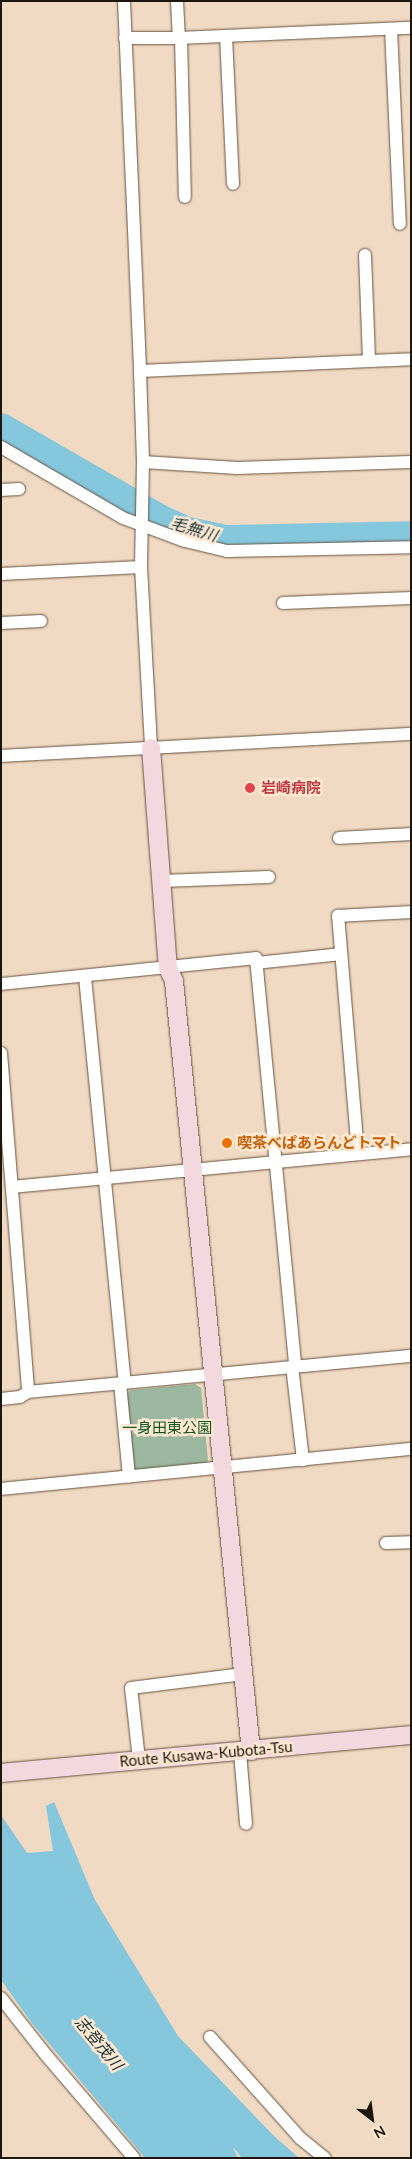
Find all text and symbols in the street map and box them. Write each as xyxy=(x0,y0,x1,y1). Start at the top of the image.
water label: 毛無川 xyxy=(168,513,220,545)
place label: 岩崎病院 xyxy=(261,779,321,797)
marker: 岩崎病院 xyxy=(243,781,257,795)
place label: 喫茶べぱあらんどトマト xyxy=(237,1134,402,1152)
marker: 喫茶べぱあらんどトマト xyxy=(221,1137,233,1149)
park label: 一身田東公園 xyxy=(122,1419,212,1437)
street label: Route Kusawa-Kubota-Tsu xyxy=(119,1737,293,1771)
water label: 志登茂川 xyxy=(71,2012,127,2074)
north arrow xyxy=(347,2094,397,2144)
text: N xyxy=(371,2122,389,2142)

